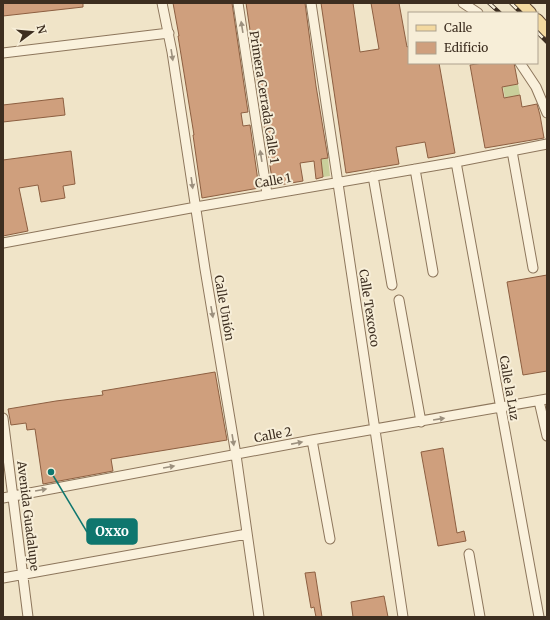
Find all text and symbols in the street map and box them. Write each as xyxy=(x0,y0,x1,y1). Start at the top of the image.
north arrow xyxy=(12,12,52,52)
legend xyxy=(408,12,538,64)
text: Calle xyxy=(444,20,472,35)
one-way arrow xyxy=(238,21,244,33)
text: N xyxy=(34,23,50,36)
street label: Primera Cerrada Calle 1 xyxy=(247,30,282,165)
text: Edificio xyxy=(444,40,488,55)
one-way arrow xyxy=(170,49,176,61)
one-way arrow xyxy=(258,150,264,162)
street label: Calle 1 xyxy=(254,170,293,191)
one-way arrow xyxy=(189,177,195,189)
street label: Calle Texcoco xyxy=(356,268,383,348)
street label: Calle Unión xyxy=(211,274,238,342)
one-way arrow xyxy=(210,306,216,318)
street label: Calle la Luz xyxy=(496,354,523,422)
one-way arrow xyxy=(433,416,445,422)
street label: Calle 2 xyxy=(253,424,293,446)
one-way arrow xyxy=(230,434,236,446)
one-way arrow xyxy=(291,440,303,446)
street label: Avenida Guadalupe xyxy=(14,459,43,572)
one-way arrow xyxy=(163,464,175,470)
one-way arrow xyxy=(35,487,47,493)
callout: Oxxo xyxy=(87,519,137,544)
text: Oxxo xyxy=(95,523,129,540)

